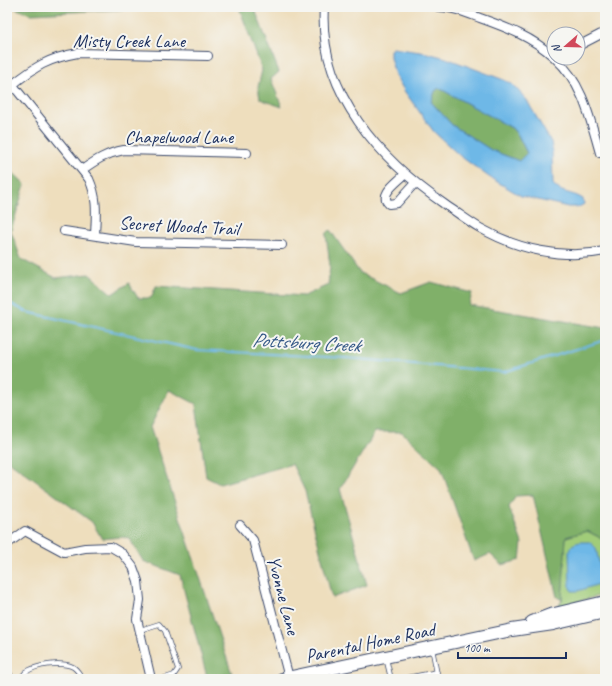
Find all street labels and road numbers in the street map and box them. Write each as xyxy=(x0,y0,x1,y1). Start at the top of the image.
street label: Misty Creek Lane xyxy=(73,29,187,53)
street label: Chapelwood Lane xyxy=(125,125,235,149)
street label: Secret Woods Trail xyxy=(118,211,243,241)
street label: Yvonne Lane xyxy=(261,553,306,639)
street label: Parental Home Road xyxy=(303,617,440,668)

